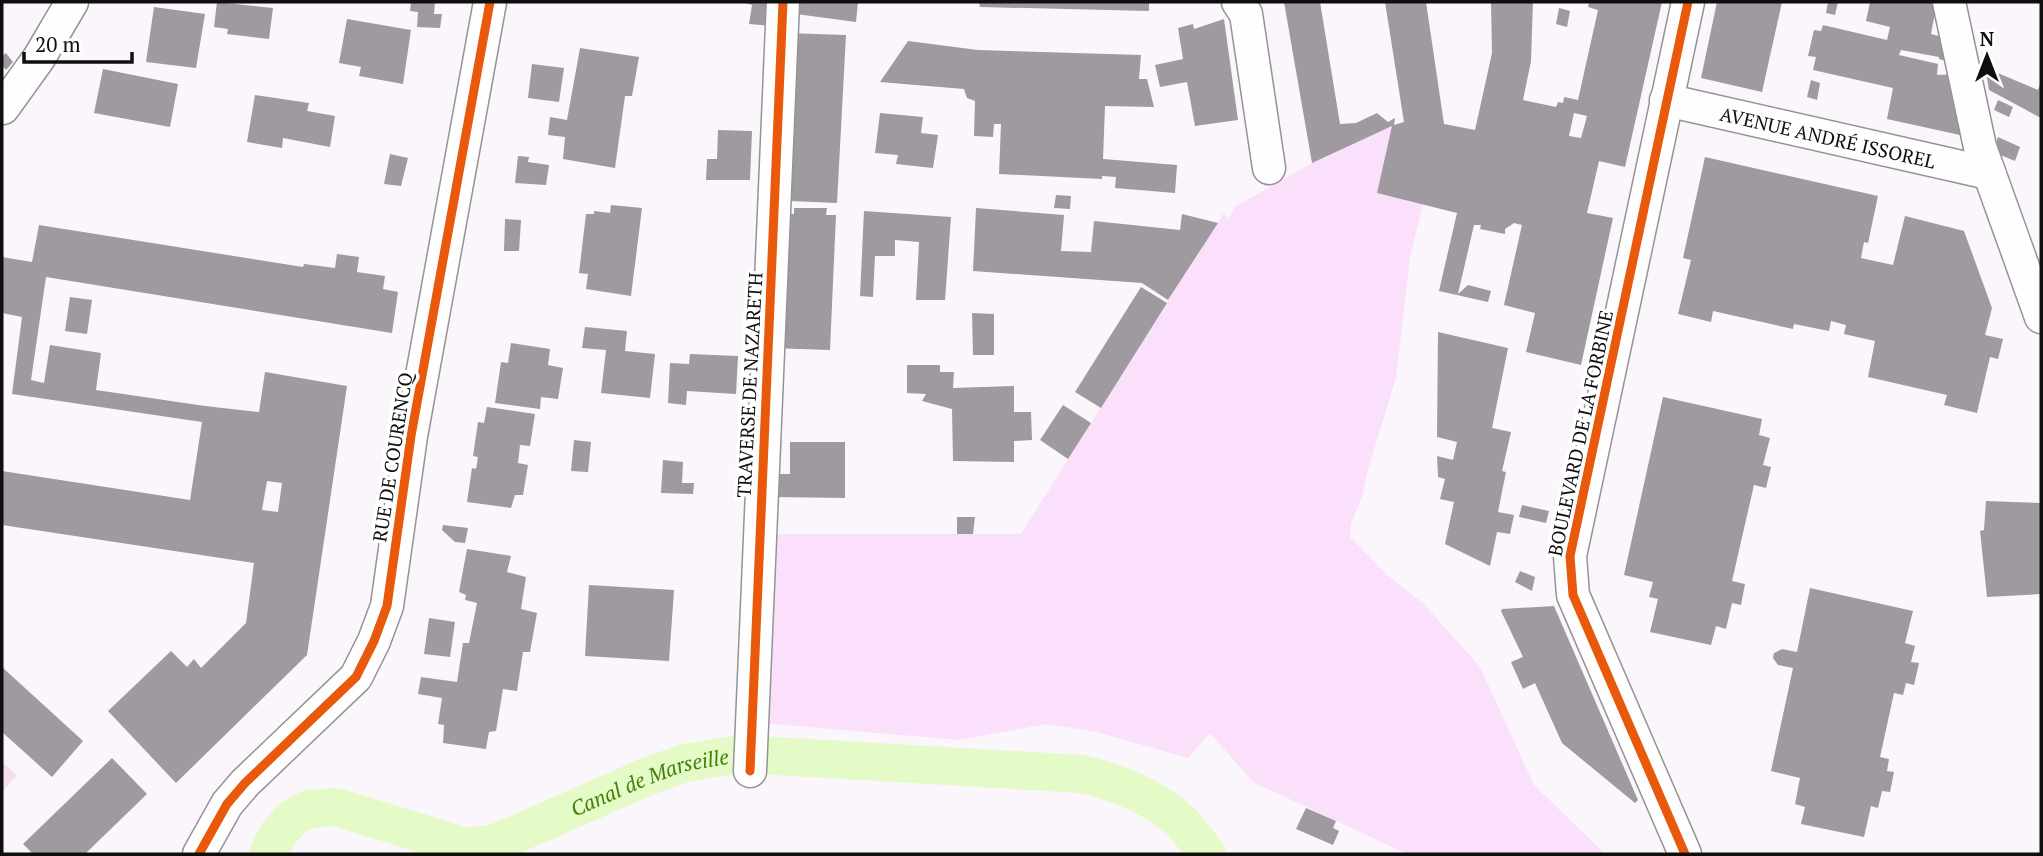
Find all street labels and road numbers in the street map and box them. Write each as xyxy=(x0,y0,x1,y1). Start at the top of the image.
street label: AVENUE ANDRÉ ISSOREL xyxy=(1718,100,1938,173)
street label: TRAVERSE DE NAZARETH xyxy=(731,272,767,498)
street label: BOULEVARD DE LA FORBINE xyxy=(1542,308,1618,558)
street label: RUE DE COURENCQ xyxy=(366,370,418,544)

